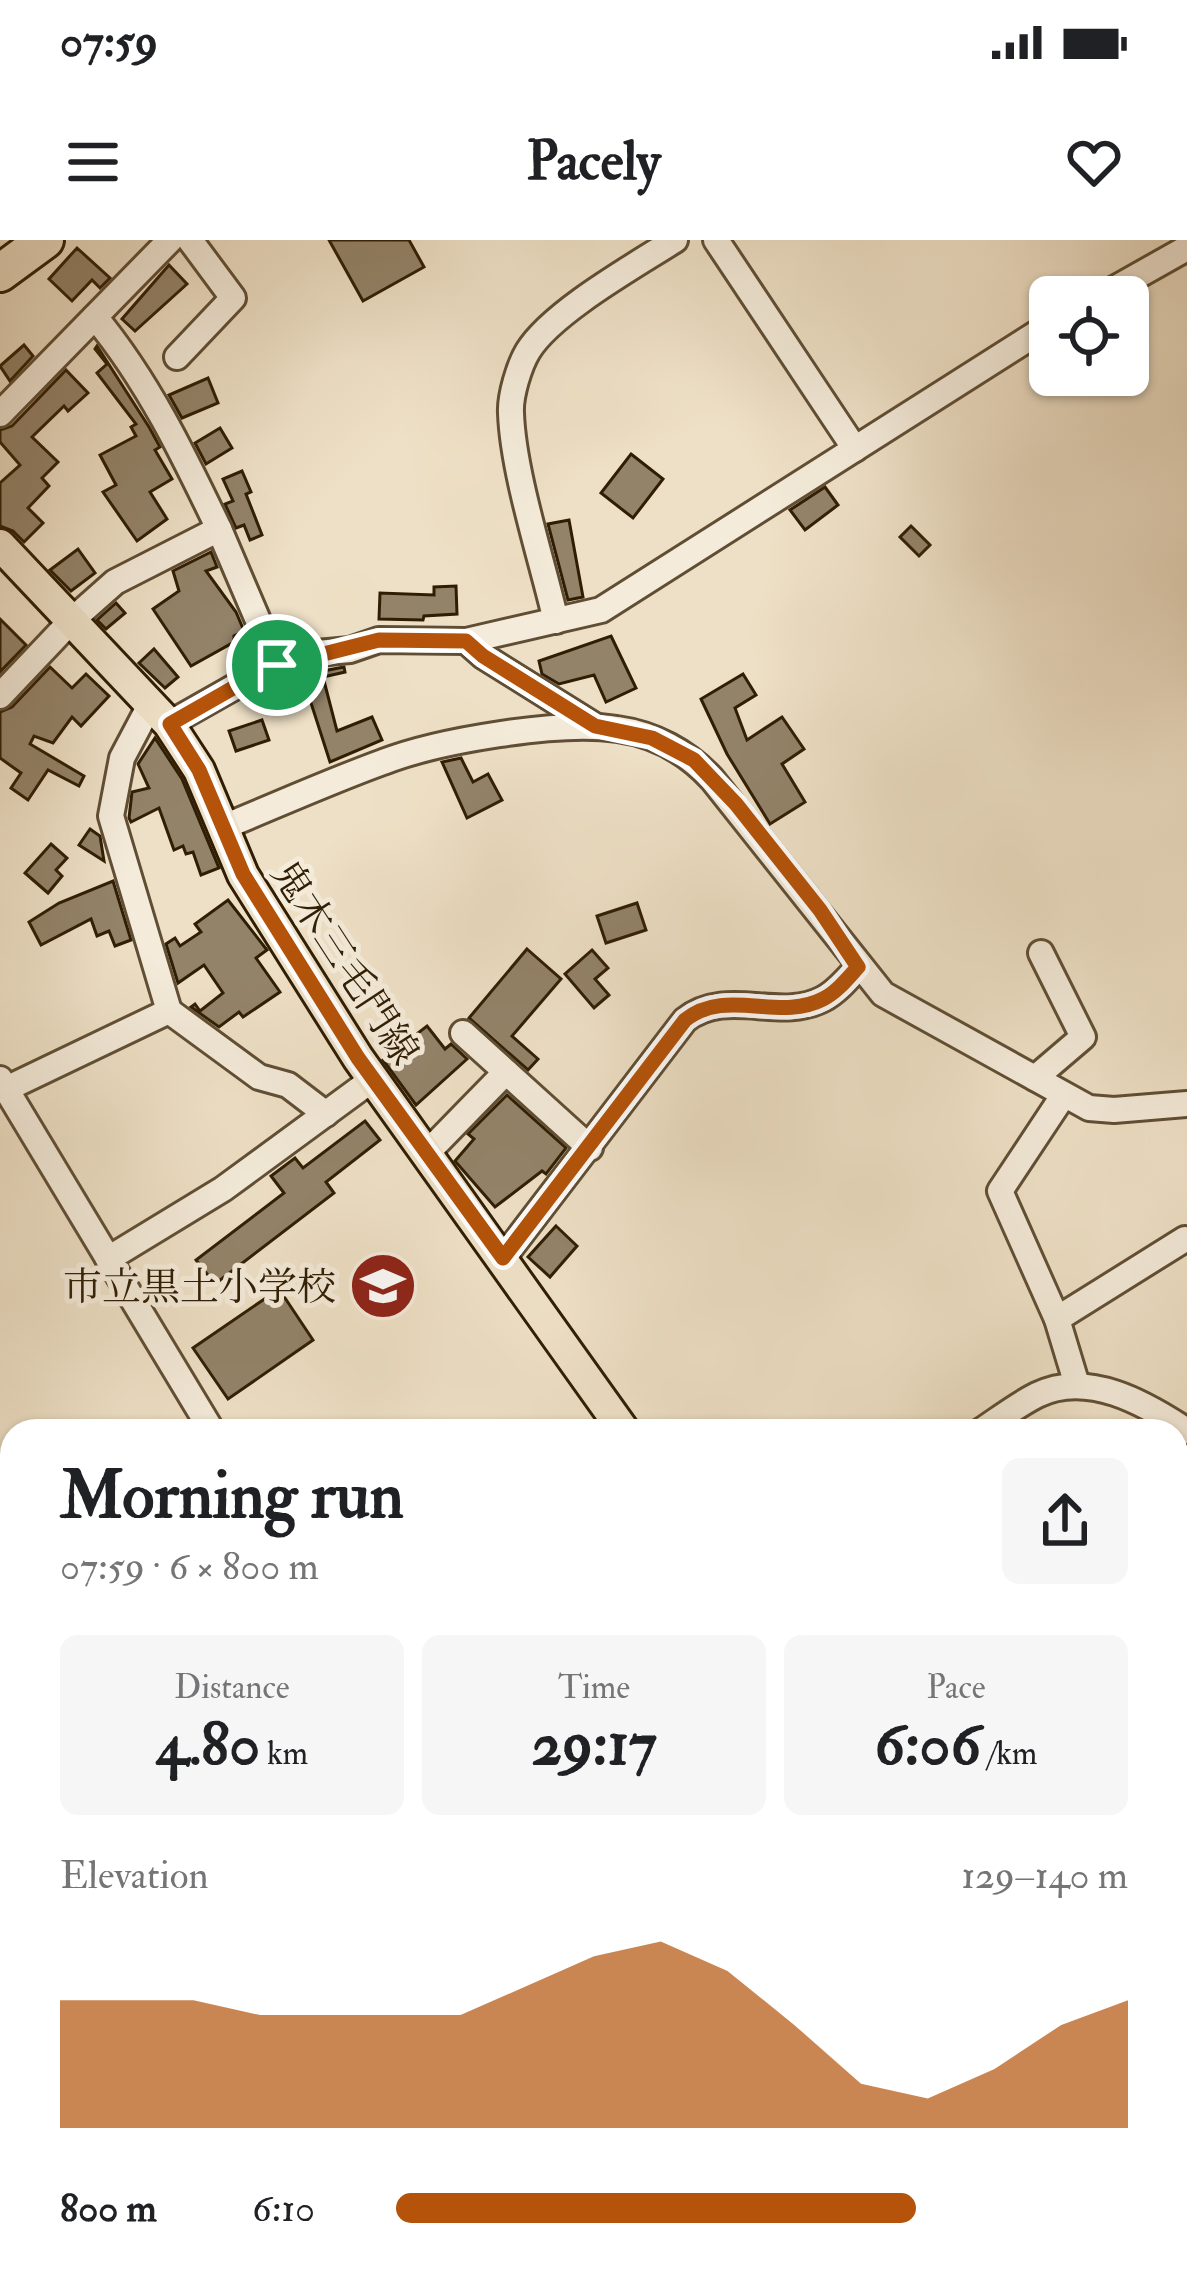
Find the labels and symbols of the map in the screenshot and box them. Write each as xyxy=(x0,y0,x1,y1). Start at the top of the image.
pin xyxy=(226,614,328,716)
street label: 鬼木三毛門線 xyxy=(260,851,429,1074)
school or university icon: 市立黒土小学校 xyxy=(348,1251,418,1321)
place label: 市立黒土小学校 xyxy=(63,1263,336,1312)

